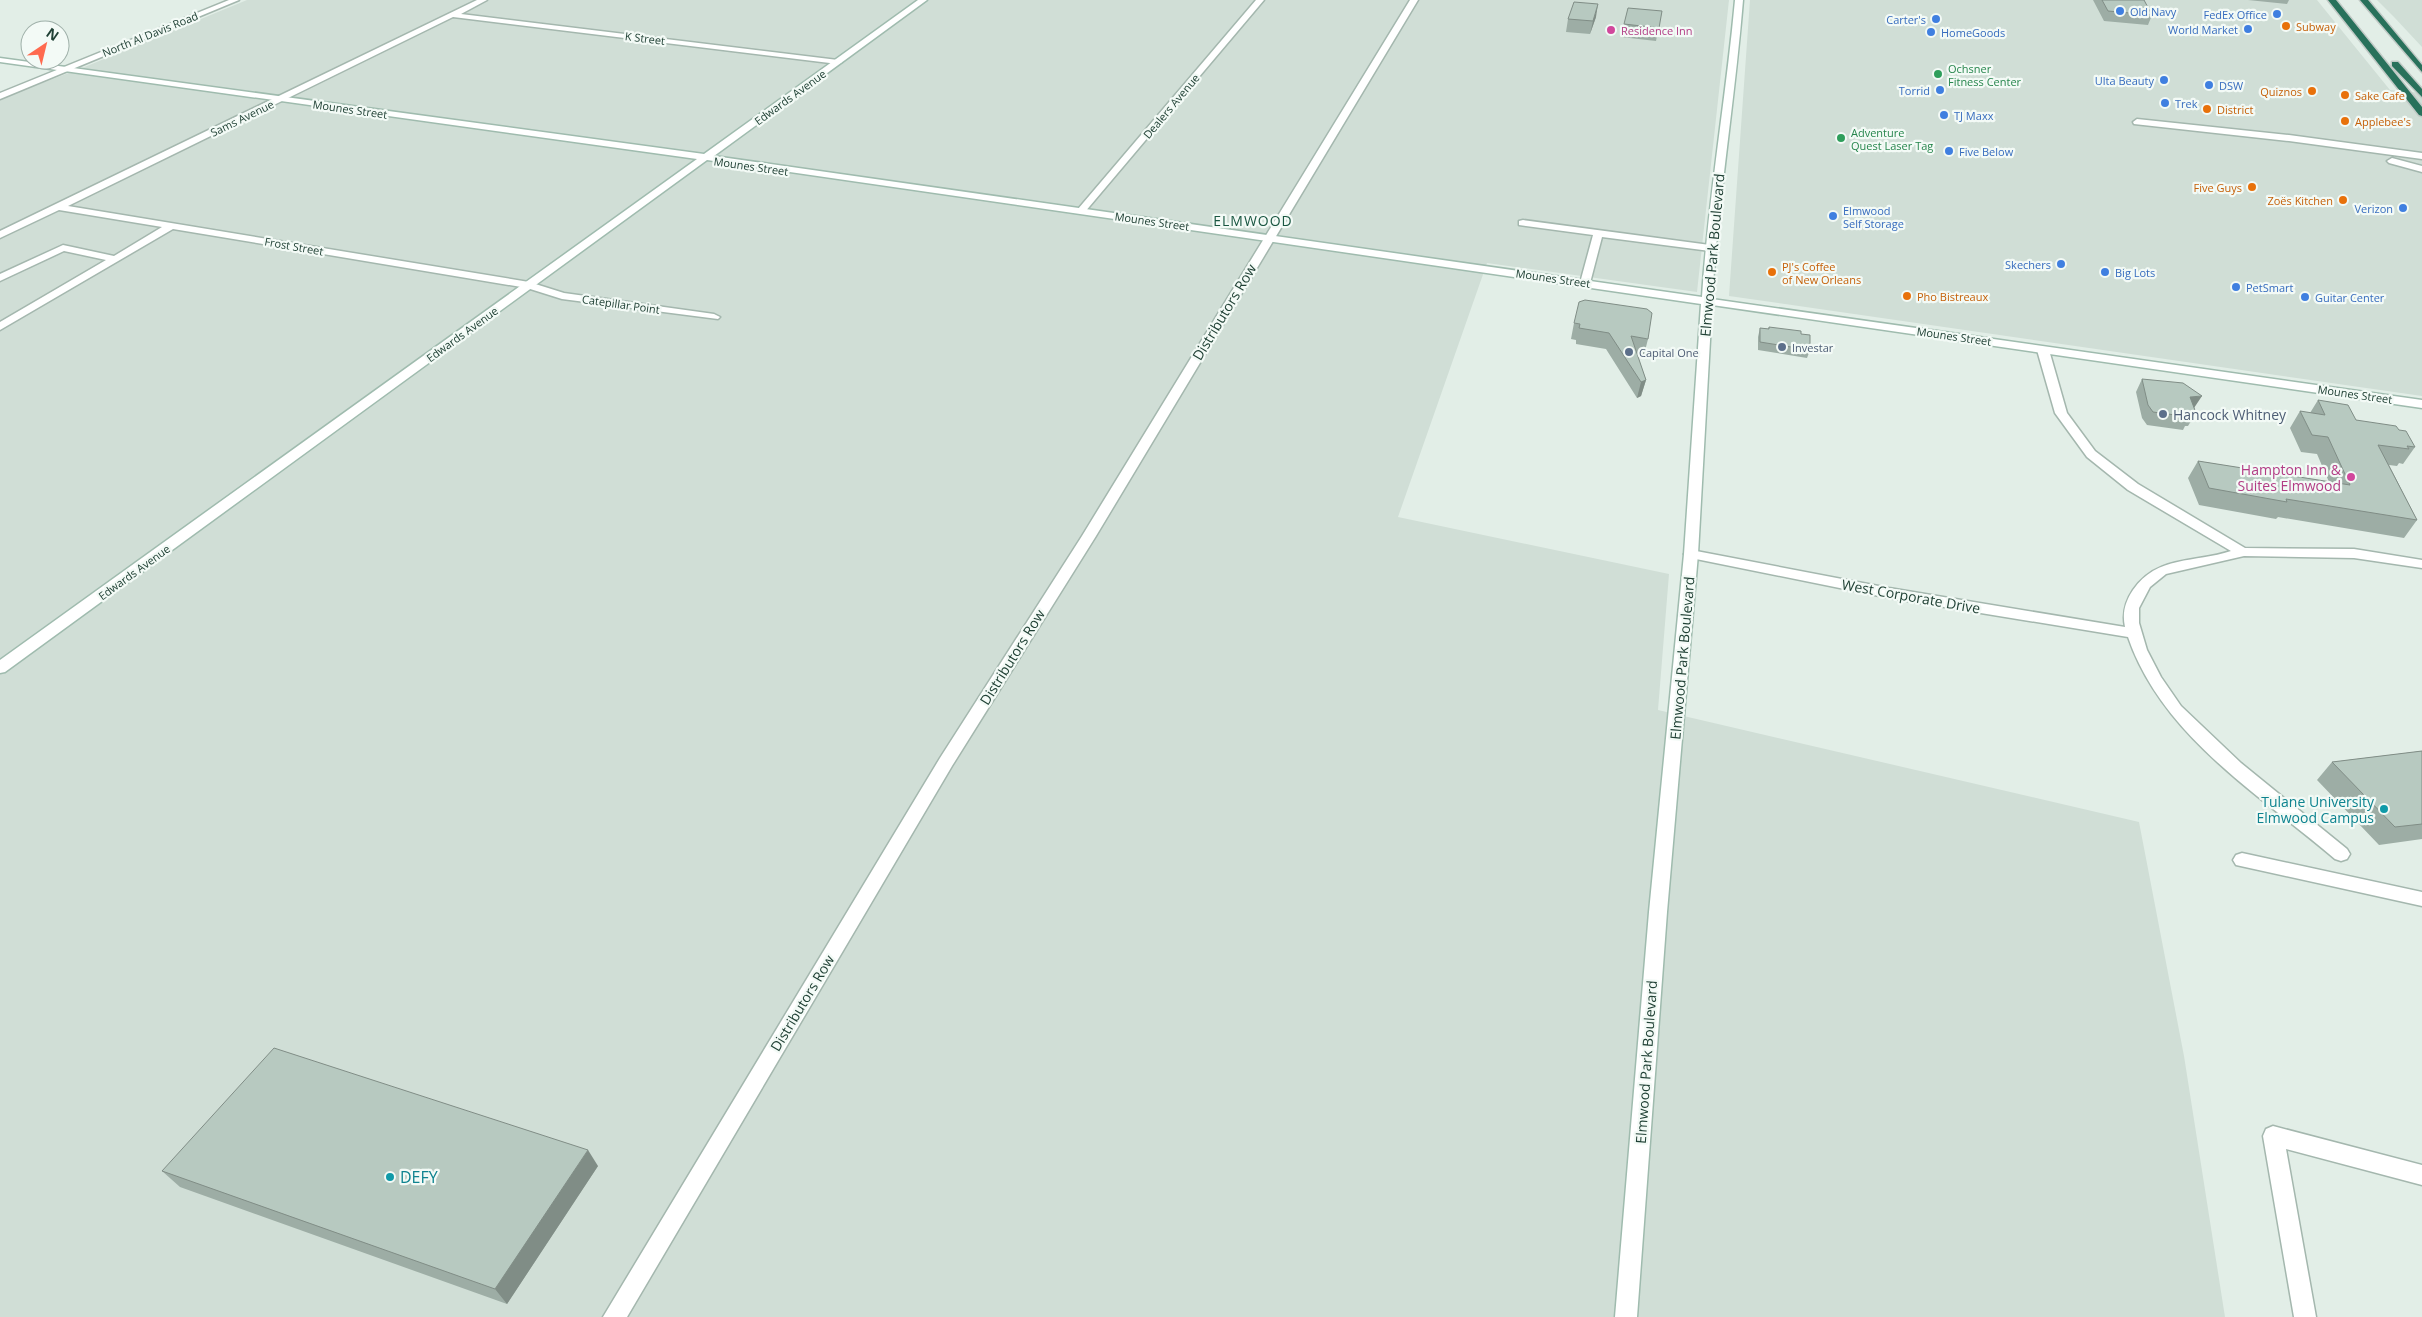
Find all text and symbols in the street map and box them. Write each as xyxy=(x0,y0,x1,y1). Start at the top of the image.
place label: Old Navy xyxy=(2130,4,2177,19)
marker: Old Navy xyxy=(2114,5,2126,17)
place label: FedEx Office xyxy=(2204,7,2267,22)
street label: North Al Davis Road xyxy=(100,8,200,60)
marker: FedEx Office xyxy=(2271,8,2283,20)
place label: Carter's xyxy=(1886,12,1926,27)
marker: Carter's xyxy=(1930,13,1942,25)
place label: Subway xyxy=(2296,19,2336,34)
north arrow xyxy=(20,20,70,70)
marker: Subway xyxy=(2280,20,2292,32)
place label: World Market xyxy=(2168,22,2238,37)
text: N xyxy=(43,23,63,45)
place label: Residence Inn xyxy=(1621,23,1693,38)
marker: World Market xyxy=(2242,23,2254,35)
marker: Residence Inn xyxy=(1605,24,1617,36)
place label: HomeGoods xyxy=(1941,25,2005,40)
marker: HomeGoods xyxy=(1925,26,1937,38)
street label: K Street xyxy=(624,28,666,48)
place label: Ochsner Fitness Center xyxy=(1948,61,2022,89)
street label: Edwards Avenue xyxy=(751,66,829,128)
marker: Ochsner Fitness Center xyxy=(1932,68,1944,80)
street label: Dealers Avenue xyxy=(1140,70,1202,142)
place label: Ulta Beauty xyxy=(2095,73,2154,88)
marker: Ulta Beauty xyxy=(2158,74,2170,86)
place label: DSW xyxy=(2219,78,2243,93)
marker: DSW xyxy=(2203,79,2215,91)
place label: Torrid xyxy=(1899,83,1930,98)
marker: Torrid xyxy=(1934,84,1946,96)
place label: Quiznos xyxy=(2260,84,2302,99)
marker: Quiznos xyxy=(2306,85,2318,97)
place label: Sake Cafe xyxy=(2355,88,2405,103)
marker: Sake Cafe xyxy=(2339,89,2351,101)
street label: Sams Avenue xyxy=(208,96,276,140)
street label: Mounes Street xyxy=(312,96,388,122)
place label: Trek xyxy=(2175,96,2198,111)
marker: Trek xyxy=(2159,97,2171,109)
place label: District xyxy=(2217,102,2253,117)
marker: District xyxy=(2201,103,2213,115)
place label: TJ Maxx xyxy=(1954,108,1994,123)
marker: TJ Maxx xyxy=(1938,109,1950,121)
place label: Applebee's xyxy=(2355,114,2411,129)
marker: Applebee's xyxy=(2339,115,2351,127)
place label: Adventure Quest Laser Tag xyxy=(1851,125,1933,153)
marker: Adventure Quest Laser Tag xyxy=(1835,132,1847,144)
place label: Five Below xyxy=(1959,144,2014,159)
marker: Five Below xyxy=(1943,145,1955,157)
street label: Mounes Street xyxy=(713,153,789,179)
street label: Elmwood Park Boulevard xyxy=(1695,173,1729,337)
place label: Five Guys xyxy=(2194,180,2242,195)
marker: Five Guys xyxy=(2246,181,2258,193)
place label: Zoës Kitchen xyxy=(2267,193,2333,208)
marker: Zoës Kitchen xyxy=(2337,194,2349,206)
place label: Verizon xyxy=(2354,201,2393,216)
marker: Verizon xyxy=(2397,202,2409,214)
place label: Elmwood Self Storage xyxy=(1843,203,1904,231)
street label: Mounes Street xyxy=(1114,208,1190,234)
marker: Elmwood Self Storage xyxy=(1827,210,1839,222)
district label: ELMWOOD xyxy=(1213,211,1293,230)
street label: Frost Street xyxy=(263,233,325,259)
place label: Skechers xyxy=(2005,257,2051,272)
marker: Skechers xyxy=(2055,258,2067,270)
place label: PJ's Coffee of New Orleans xyxy=(1782,259,1861,287)
street label: Distributors Row xyxy=(1188,260,1260,364)
street label: Mounes Street xyxy=(1515,265,1591,291)
place label: Big Lots xyxy=(2115,265,2155,280)
marker: PJ's Coffee of New Orleans xyxy=(1766,266,1778,278)
marker: Big Lots xyxy=(2099,266,2111,278)
place label: PetSmart xyxy=(2246,280,2294,295)
marker: PetSmart xyxy=(2230,281,2242,293)
place label: Pho Bistreaux xyxy=(1917,289,1988,304)
marker: Pho Bistreaux xyxy=(1901,290,1913,302)
place label: Guitar Center xyxy=(2315,290,2385,305)
street label: Catepillar Point xyxy=(581,291,661,317)
marker: Guitar Center xyxy=(2299,291,2311,303)
street label: Edwards Avenue xyxy=(423,303,501,365)
street label: Mounes Street xyxy=(1916,323,1992,349)
place label: Investar xyxy=(1792,340,1834,355)
marker: Investar xyxy=(1776,341,1788,353)
place label: Capital One xyxy=(1639,345,1699,360)
marker: Capital One xyxy=(1623,346,1635,358)
street label: Mounes Street xyxy=(2317,381,2393,407)
place label: Hancock Whitney xyxy=(2173,405,2287,424)
marker: Hancock Whitney xyxy=(2157,408,2169,420)
place label: Hampton Inn & Suites Elmwood xyxy=(2238,460,2342,495)
marker: Hampton Inn & Suites Elmwood xyxy=(2345,471,2357,483)
street label: Edwards Avenue xyxy=(95,541,173,603)
street label: West Corporate Drive xyxy=(1840,574,1982,618)
street label: Elmwood Park Boulevard xyxy=(1665,576,1699,740)
street label: Distributors Row xyxy=(975,606,1049,708)
place label: Tulane University Elmwood Campus xyxy=(2256,792,2375,827)
marker: Tulane University Elmwood Campus xyxy=(2378,803,2390,815)
street label: Distributors Row xyxy=(766,951,838,1055)
street label: Elmwood Park Boulevard xyxy=(1631,980,1661,1144)
place label: DEFY xyxy=(400,1166,438,1188)
marker: DEFY xyxy=(384,1171,396,1183)

